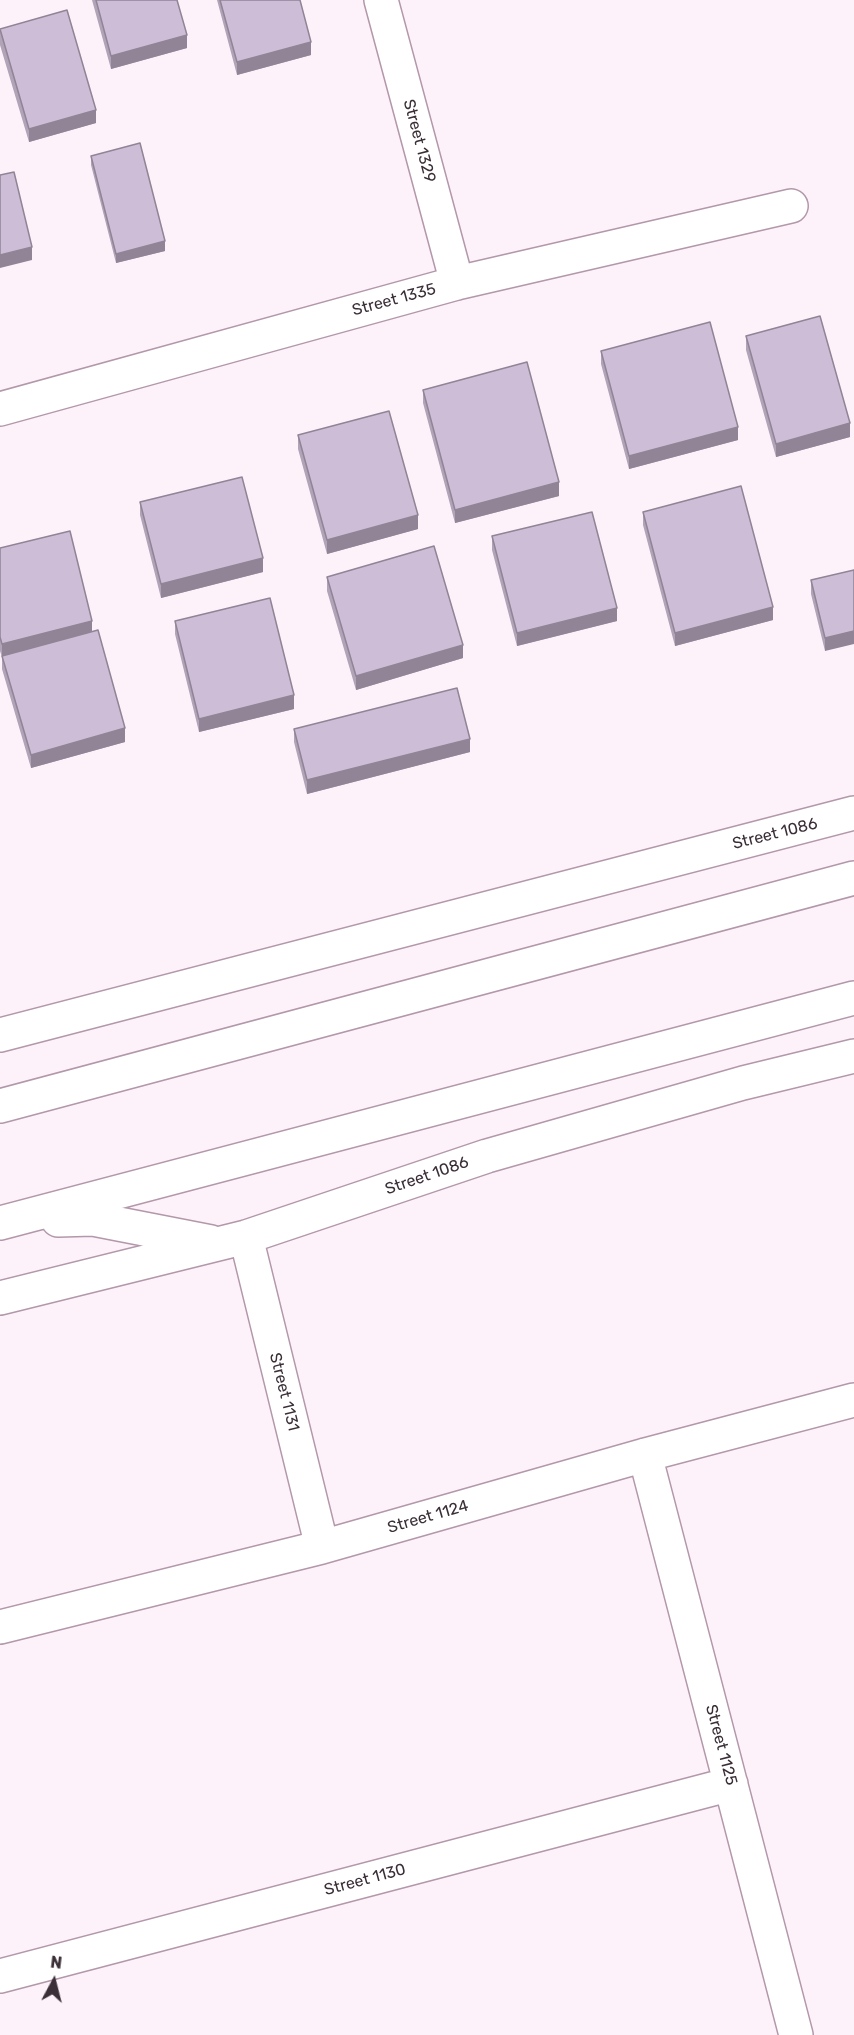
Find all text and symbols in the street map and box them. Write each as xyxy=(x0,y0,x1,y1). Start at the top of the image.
street label: Street 1329 xyxy=(399,97,439,185)
street label: Street 1335 xyxy=(350,280,438,320)
street label: Street 1086 xyxy=(730,814,820,854)
street label: Street 1086 xyxy=(383,1153,471,1199)
street label: Street 1131 xyxy=(265,1351,303,1433)
street label: Street 1124 xyxy=(385,1496,471,1538)
street label: Street 1125 xyxy=(701,1703,741,1787)
street label: Street 1130 xyxy=(322,1860,408,1900)
north arrow xyxy=(24,1951,84,2011)
text: N xyxy=(49,1953,63,1973)

